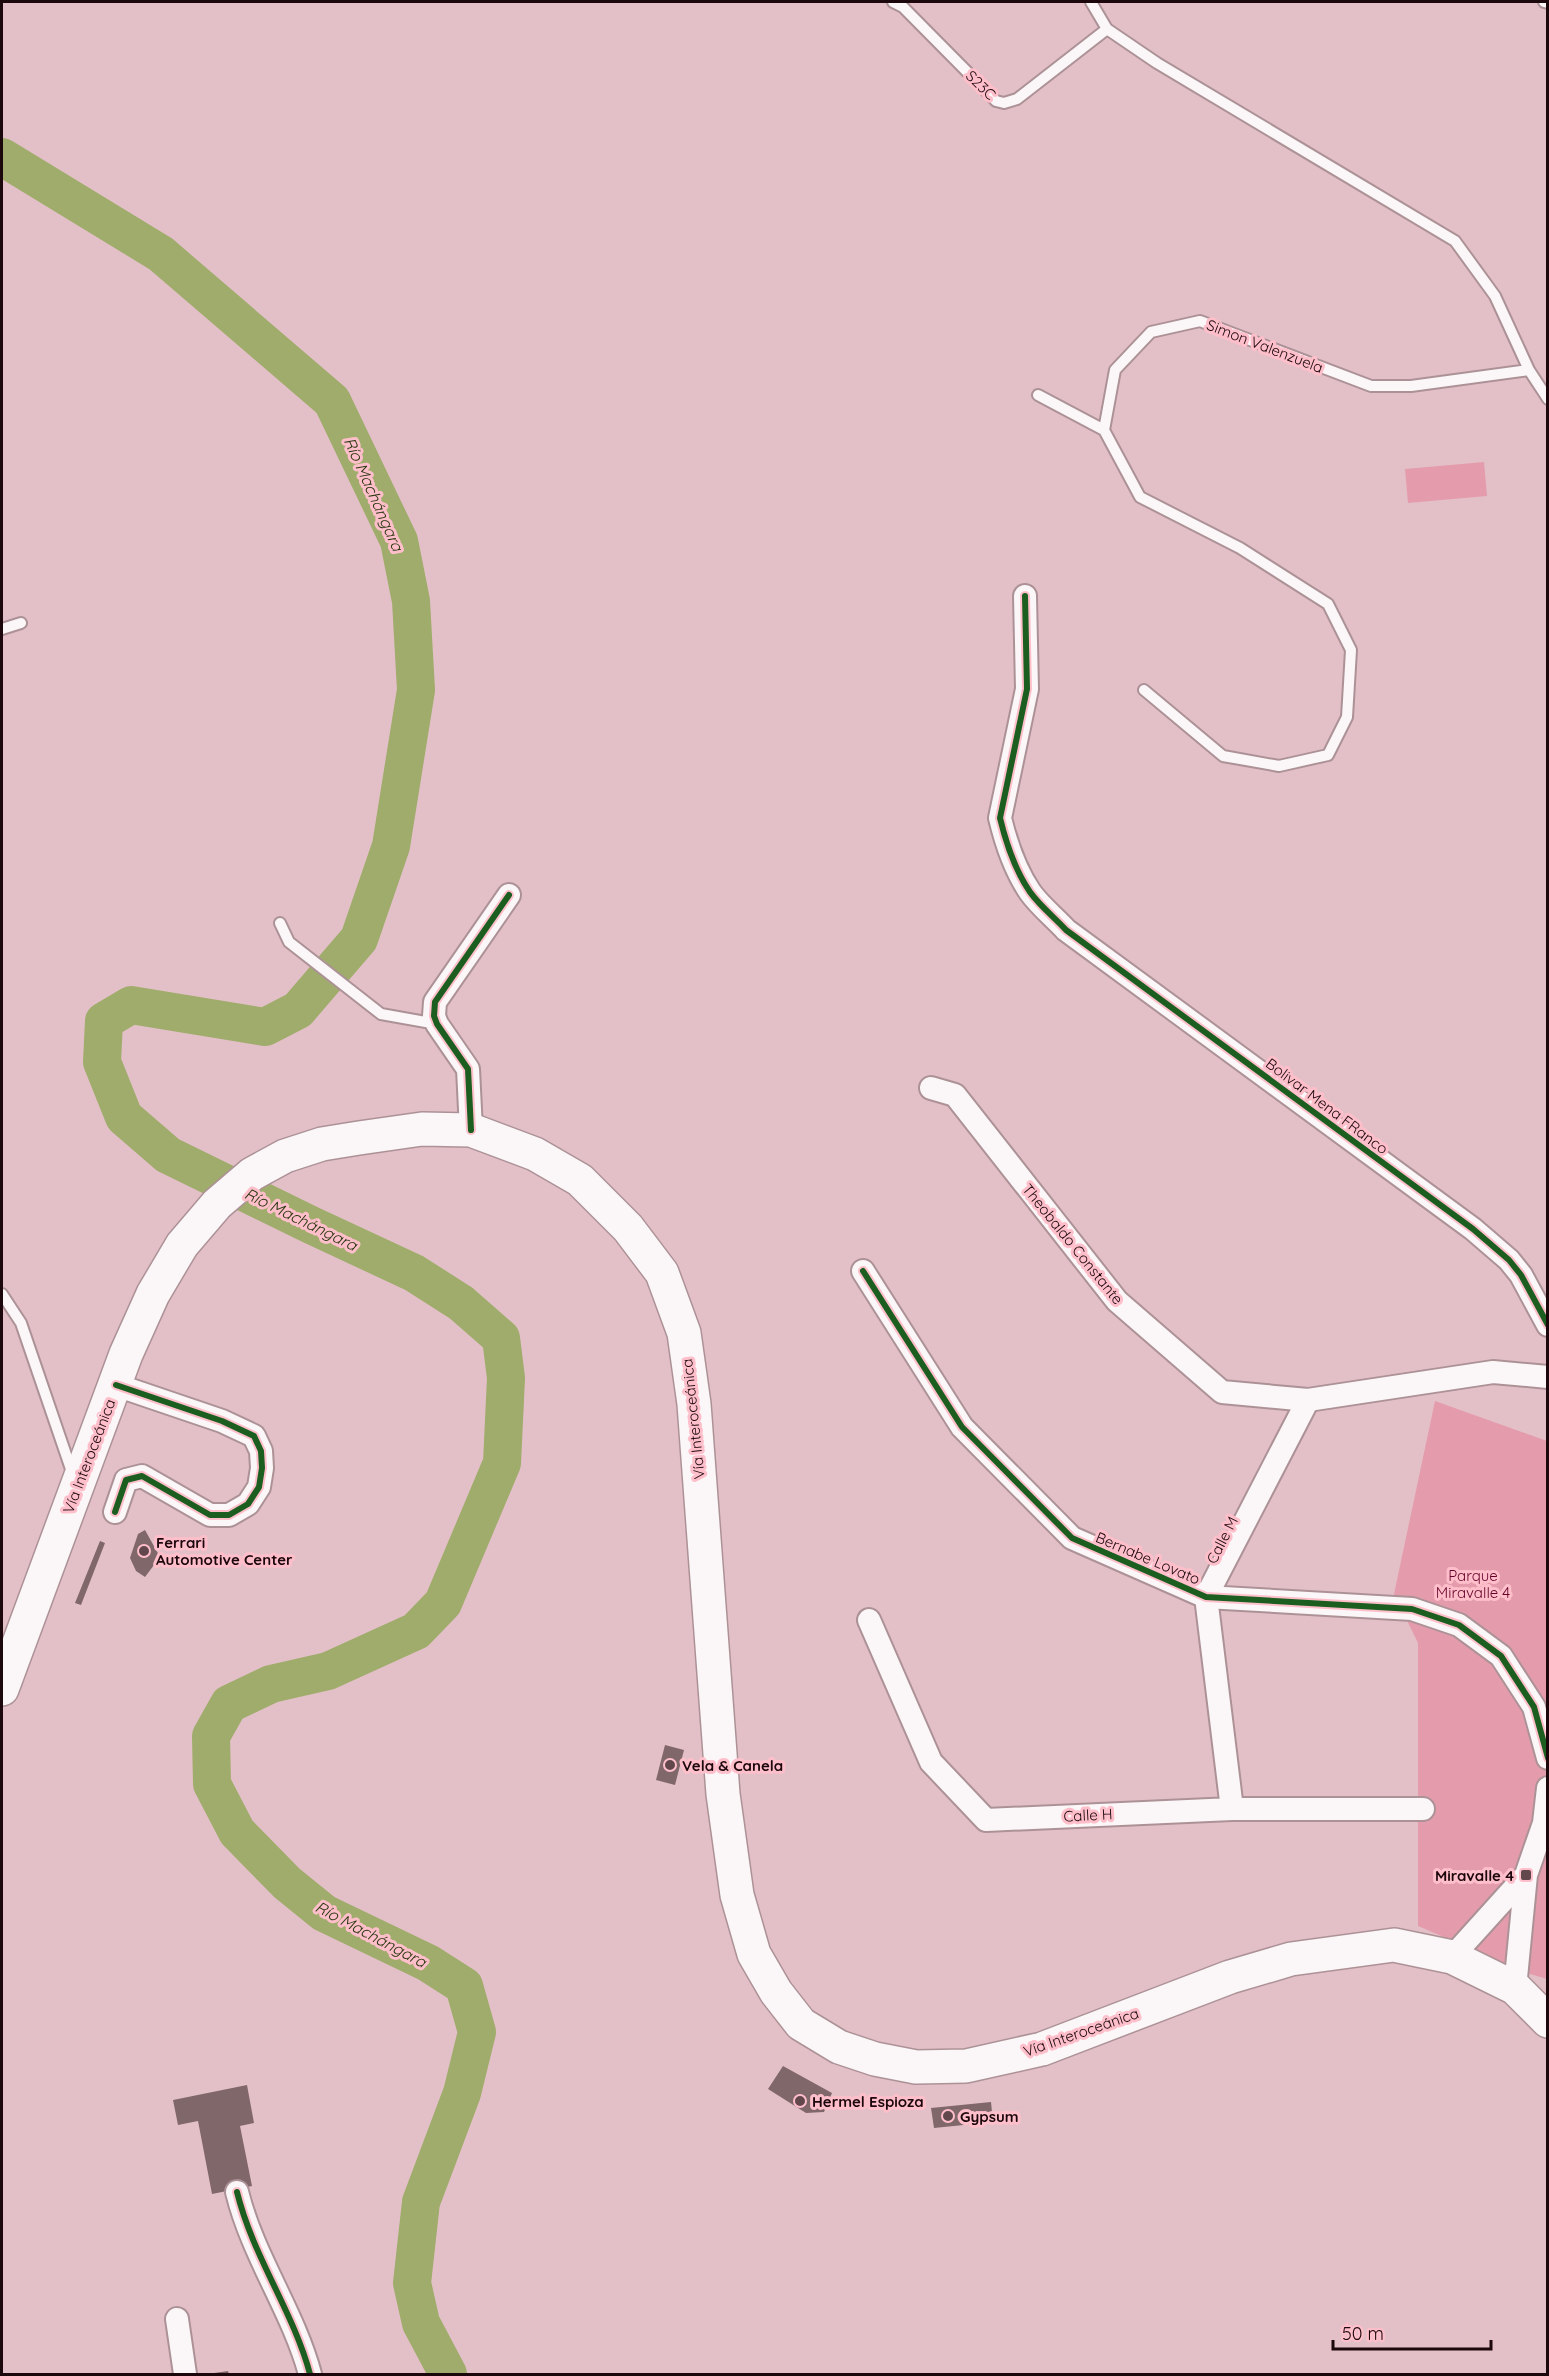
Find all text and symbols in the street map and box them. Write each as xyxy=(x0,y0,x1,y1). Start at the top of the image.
street label: S23C xyxy=(962,66,1000,104)
street label: Simon Valenzuela xyxy=(1204,315,1326,377)
water label: Río Machángara xyxy=(340,434,409,555)
street label: Bolivar Mena FRanco xyxy=(1262,1054,1392,1158)
street label: Theobaldo Constante xyxy=(1019,1180,1127,1308)
water label: Río Machángara xyxy=(241,1183,362,1255)
street label: Vía Interoceánica xyxy=(677,1358,709,1480)
street label: Vía Interoceánica xyxy=(58,1396,120,1516)
street label: Calle M xyxy=(1202,1513,1242,1567)
street label: Bernabe Lovato xyxy=(1093,1527,1203,1589)
place label: Ferrari Automotive Center xyxy=(156,1533,293,1569)
marker: Ferrari Automotive Center xyxy=(137,1544,151,1558)
park label: Parque Miravalle 4 xyxy=(1436,1566,1510,1602)
place label: Vela & Canela xyxy=(682,1756,783,1775)
marker: Vela & Canela xyxy=(663,1758,677,1772)
street label: Calle H xyxy=(1063,1804,1113,1826)
place label: Miravalle 4 xyxy=(1435,1866,1514,1885)
marker: Miravalle 4 xyxy=(1519,1868,1533,1882)
water label: Río Machángara xyxy=(312,1896,431,1972)
street label: Vía Interoceánica xyxy=(1021,2003,1141,2061)
place label: Hermel Espioza xyxy=(812,2092,924,2111)
marker: Hermel Espioza xyxy=(793,2094,807,2108)
place label: Gypsum xyxy=(960,2107,1019,2126)
marker: Gypsum xyxy=(941,2109,955,2123)
scale bar xyxy=(1333,2313,1490,2351)
text: 50 m xyxy=(1342,2322,1384,2345)

